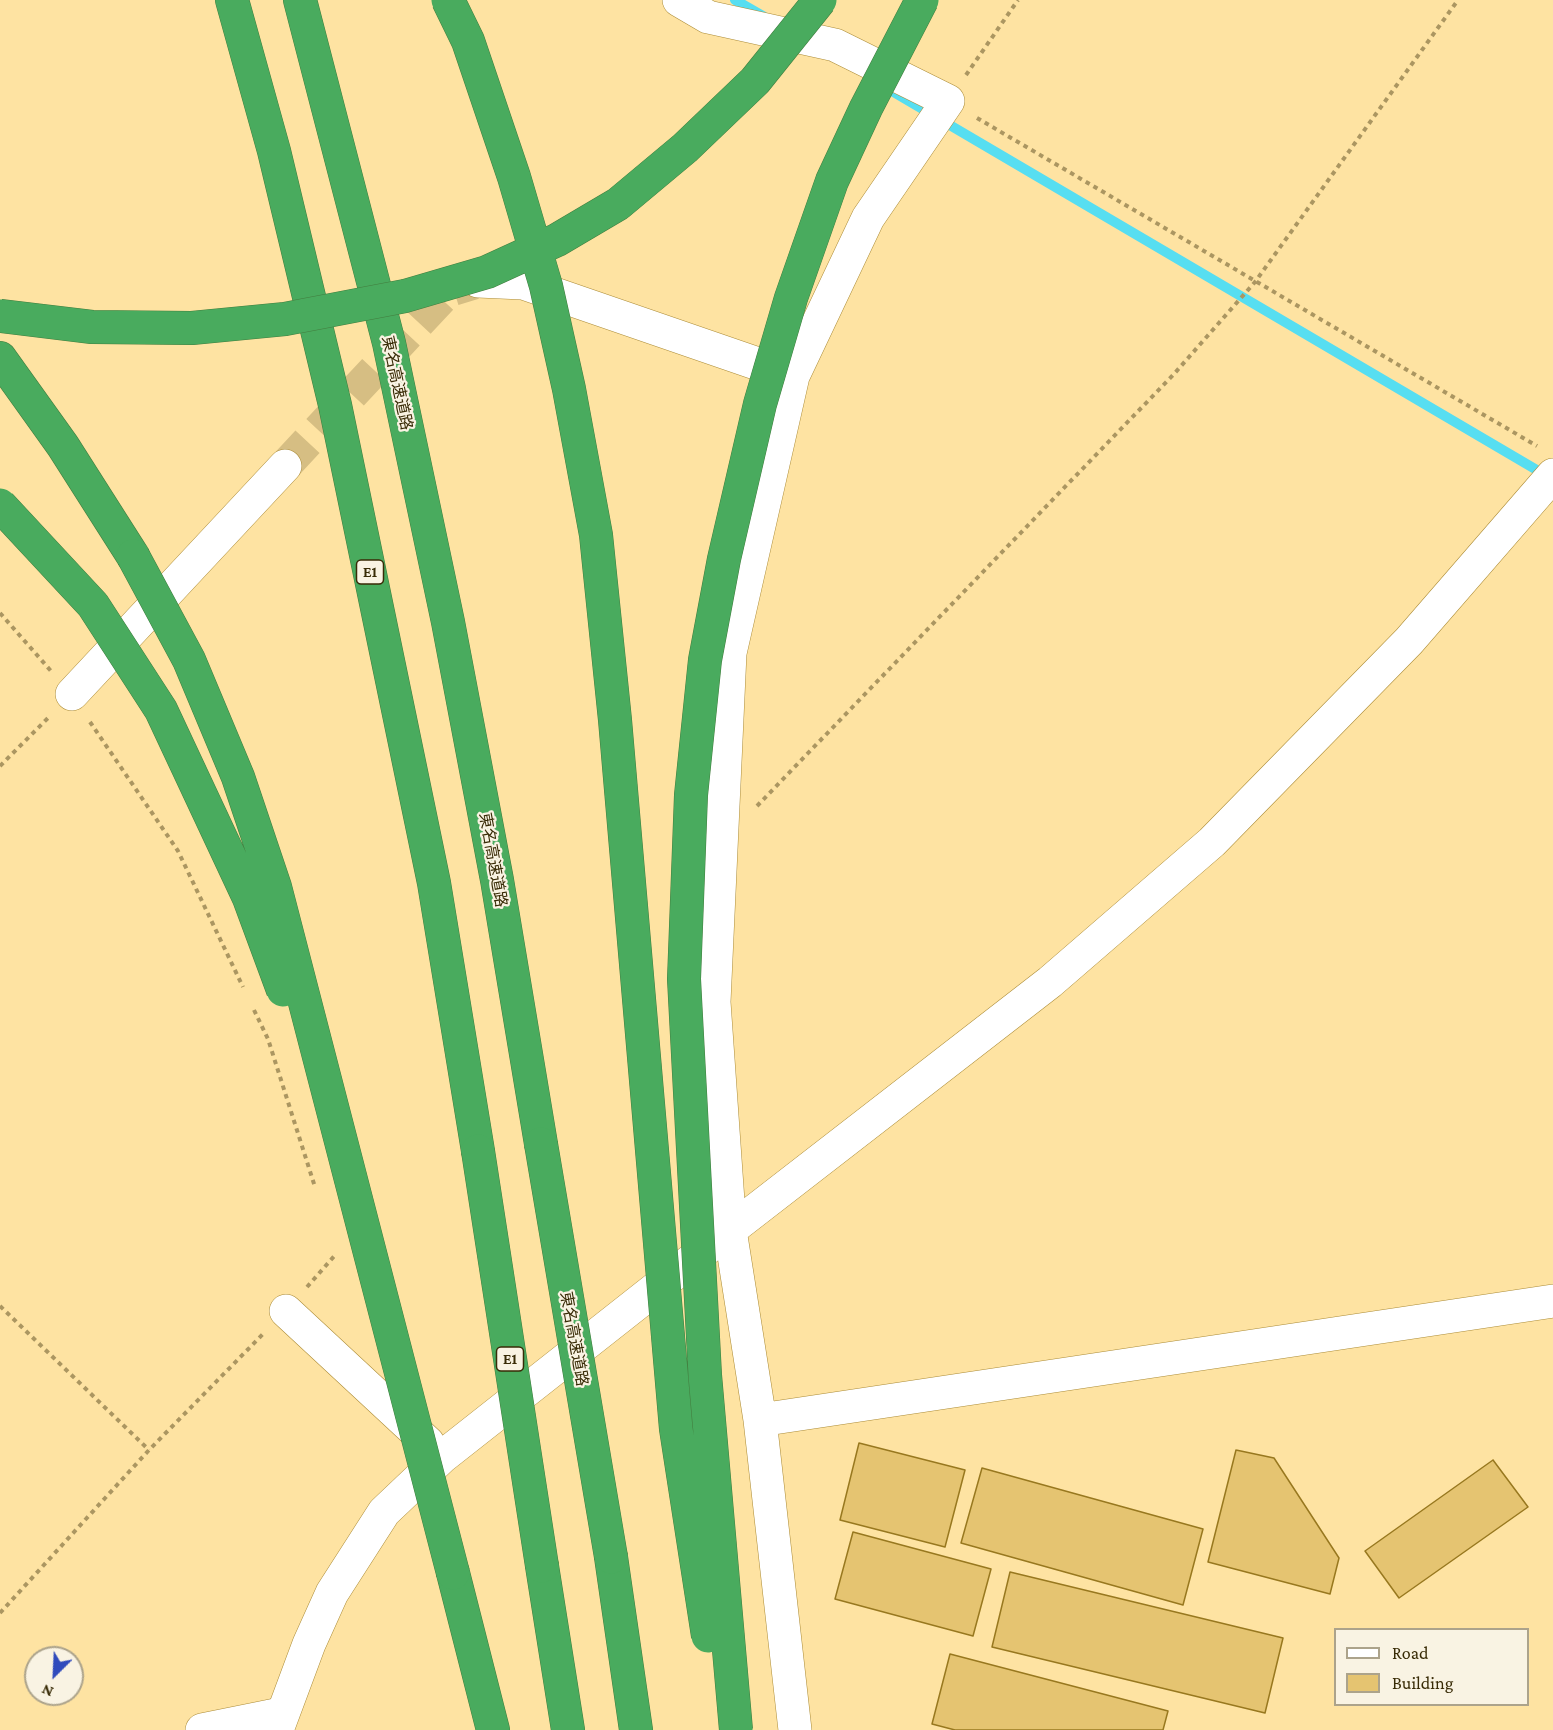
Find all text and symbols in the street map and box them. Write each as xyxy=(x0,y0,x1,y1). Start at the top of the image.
street label: 東名高速道路 xyxy=(378,334,416,432)
road number: E1 xyxy=(356,560,384,584)
street label: 東名高速道路 xyxy=(475,811,511,909)
street label: 東名高速道路 xyxy=(556,1290,592,1388)
road number: E1 xyxy=(496,1347,524,1371)
legend xyxy=(1334,1628,1529,1706)
text: Road xyxy=(1392,1643,1429,1663)
north arrow xyxy=(24,1646,84,1706)
text: Building xyxy=(1392,1673,1453,1693)
text: N xyxy=(39,1681,56,1701)

